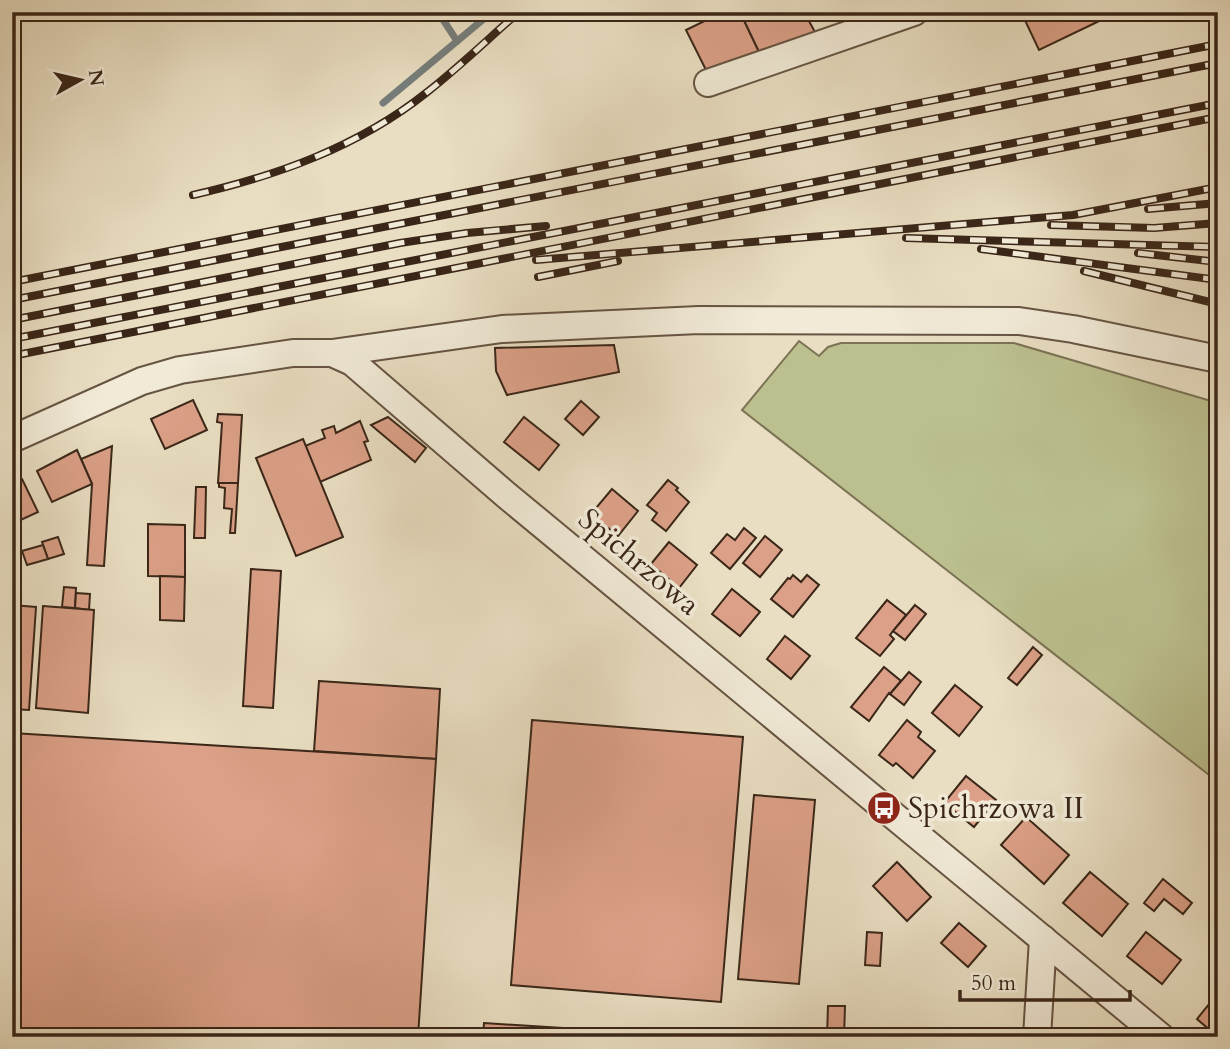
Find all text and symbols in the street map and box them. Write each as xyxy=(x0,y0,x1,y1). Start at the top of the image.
north arrow xyxy=(46,46,116,116)
text: N xyxy=(82,68,110,88)
street label: Spichrzowa xyxy=(569,499,709,625)
place label: Spichrzowa II xyxy=(908,788,1084,829)
bus stop icon: Spichrzowa II xyxy=(865,789,903,827)
scale bar xyxy=(960,958,1130,1002)
text: 50 m xyxy=(971,969,1016,998)

